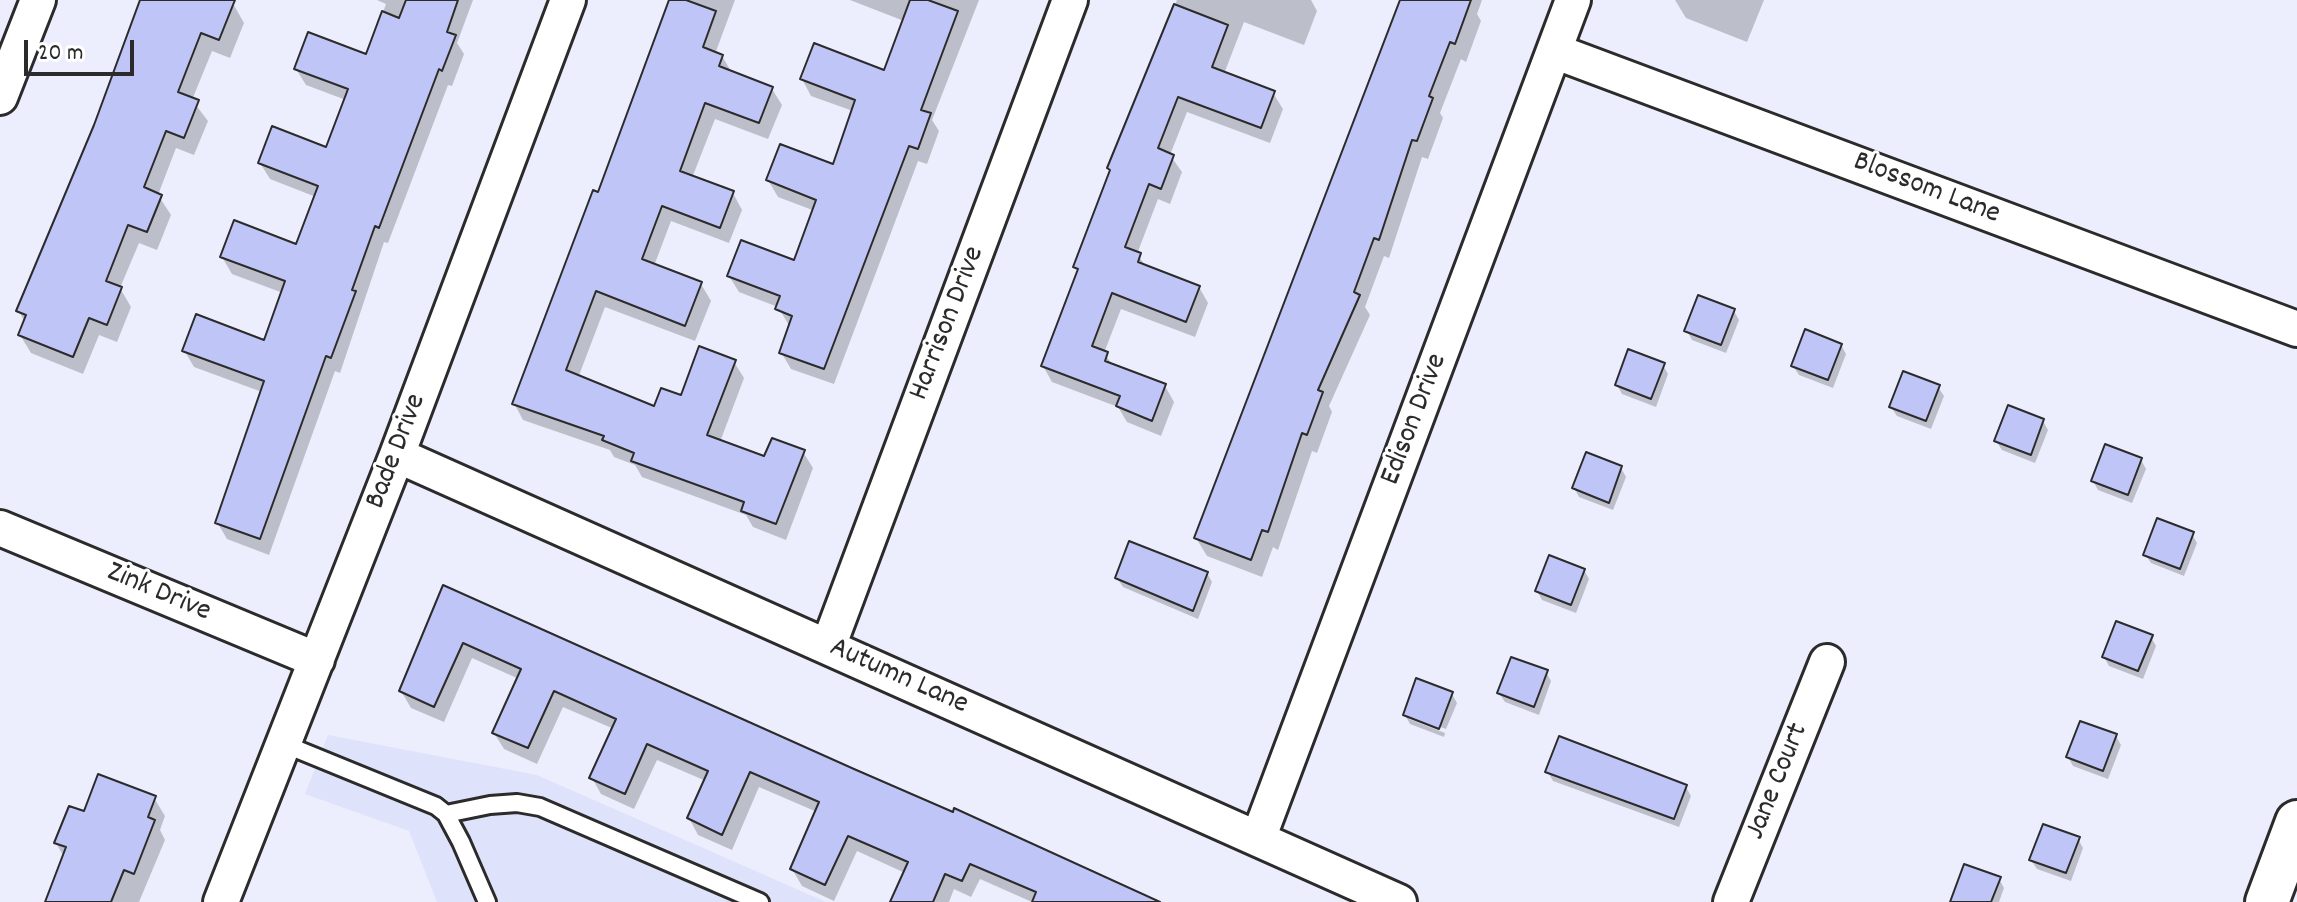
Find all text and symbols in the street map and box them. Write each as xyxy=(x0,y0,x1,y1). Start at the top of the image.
scale bar xyxy=(28,24,138,74)
text: 20 m xyxy=(38,37,84,71)
street label: Blossom Lane xyxy=(1848,146,2004,234)
street label: Harrison Drive xyxy=(903,242,995,406)
street label: Edison Drive xyxy=(1375,349,1457,491)
street label: Bade Drive xyxy=(360,389,436,515)
street label: Zink Drive xyxy=(101,556,215,632)
street label: Autumn Lane xyxy=(823,631,973,725)
street label: Jane Court xyxy=(1739,719,1819,845)

